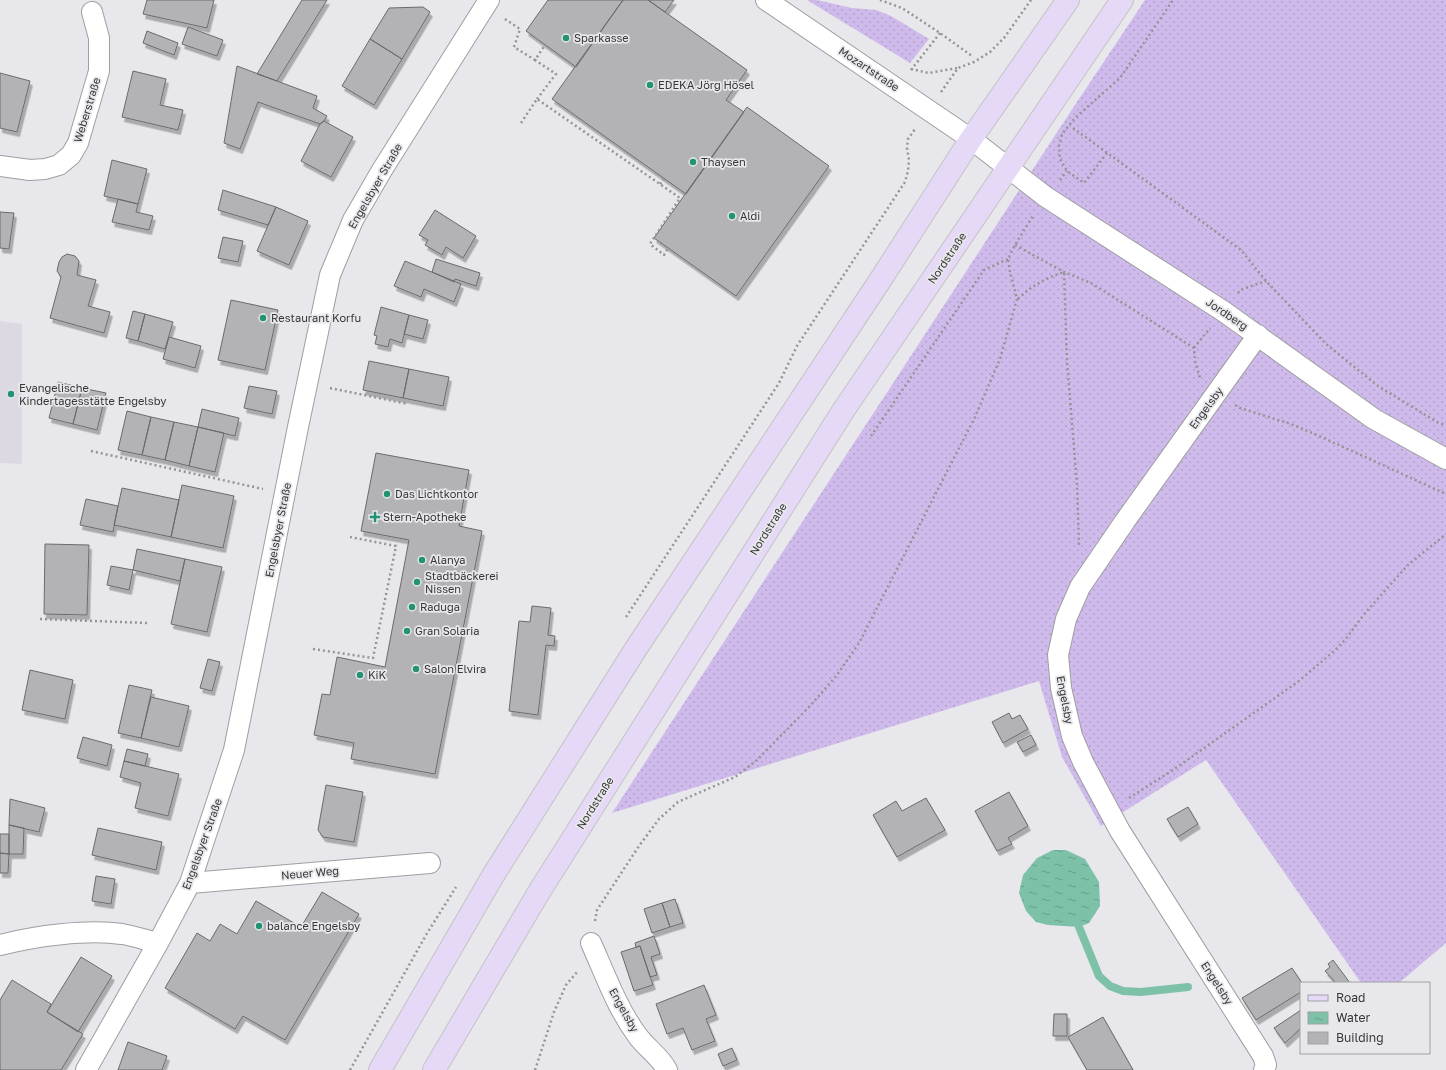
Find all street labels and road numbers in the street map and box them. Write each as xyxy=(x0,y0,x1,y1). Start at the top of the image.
street label: Mozartstraße xyxy=(837,44,902,94)
street label: Weberstraße xyxy=(70,76,103,144)
street label: Engelsbyer Straße xyxy=(345,141,404,231)
street label: Nordstraße xyxy=(925,230,969,286)
street label: Jordberg xyxy=(1204,295,1251,332)
street label: Engelsby xyxy=(1186,384,1225,431)
street label: Engelsbyer Straße xyxy=(262,481,293,578)
street label: Nordstraße xyxy=(746,500,789,557)
street label: Engelsby xyxy=(1054,675,1077,725)
street label: Nordstraße xyxy=(573,774,616,831)
street label: Engelsbyer Straße xyxy=(179,796,224,891)
street label: Neuer Weg xyxy=(280,863,339,882)
street label: Engelsby xyxy=(1199,959,1236,1007)
street label: Engelsby xyxy=(607,985,642,1034)

